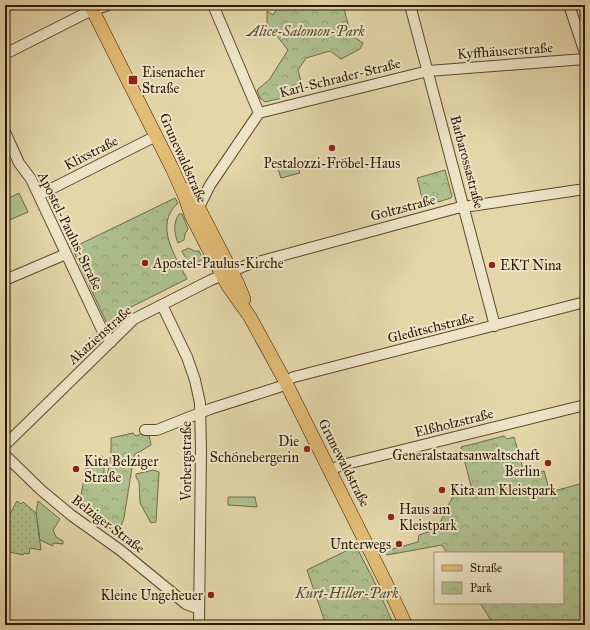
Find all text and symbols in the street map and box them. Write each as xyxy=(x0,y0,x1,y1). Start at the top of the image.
park label: Alice-Salomon-Park xyxy=(245,23,366,40)
street label: Kyffhäuserstraße xyxy=(457,39,554,63)
street label: Karl-Schrader-Straße xyxy=(278,55,403,101)
place label: Eisenacher Straße xyxy=(142,64,206,97)
marker: Eisenacher Straße xyxy=(127,74,139,86)
street label: Grunewaldstraße xyxy=(156,110,210,206)
street label: Barbarossastraße xyxy=(446,113,488,211)
street label: Klixstraße xyxy=(61,132,121,174)
marker: Pestalozzi-Fröbel-Haus xyxy=(327,143,337,153)
place label: Pestalozzi-Fröbel-Haus xyxy=(264,155,400,172)
street label: Apostel-Paulus-Straße xyxy=(34,168,106,293)
street label: Goltzstraße xyxy=(369,191,438,225)
place label: Apostel-Paulus-Kirche xyxy=(152,255,284,272)
place label: EKT Nina xyxy=(500,257,562,274)
marker: Apostel-Paulus-Kirche xyxy=(140,258,150,268)
marker: EKT Nina xyxy=(487,260,497,270)
street label: Akazienstraße xyxy=(64,302,135,369)
street label: Gleditschstraße xyxy=(386,309,476,347)
street label: Elßholzstraße xyxy=(413,405,495,441)
street label: Grunewaldstraße xyxy=(315,416,374,510)
street label: Vorbergstraße xyxy=(178,421,195,502)
place label: Die Schönebergerin xyxy=(210,433,299,466)
marker: Die Schönebergerin xyxy=(302,444,312,454)
place label: Generalstaatsanwaltschaft Berlin xyxy=(392,447,540,480)
place label: Kita Belziger Straße xyxy=(84,453,159,486)
marker: Generalstaatsanwaltschaft Berlin xyxy=(543,458,553,468)
marker: Kita Belziger Straße xyxy=(71,464,81,474)
place label: Kita am Kleistpark xyxy=(450,482,557,499)
marker: Kita am Kleistpark xyxy=(437,485,447,495)
street label: Belziger Straße xyxy=(68,491,148,557)
place label: Haus am Kleistpark xyxy=(399,501,457,534)
marker: Haus am Kleistpark xyxy=(386,512,396,522)
place label: Unterwegs xyxy=(330,536,391,553)
marker: Unterwegs xyxy=(394,539,404,549)
legend xyxy=(434,552,564,604)
text: Straße xyxy=(470,561,502,575)
text: Park xyxy=(470,581,492,595)
park label: Kurt-Hiller-Park xyxy=(295,585,399,602)
place label: Kleine Ungeheuer xyxy=(101,587,204,604)
marker: Kleine Ungeheuer xyxy=(206,590,216,600)

